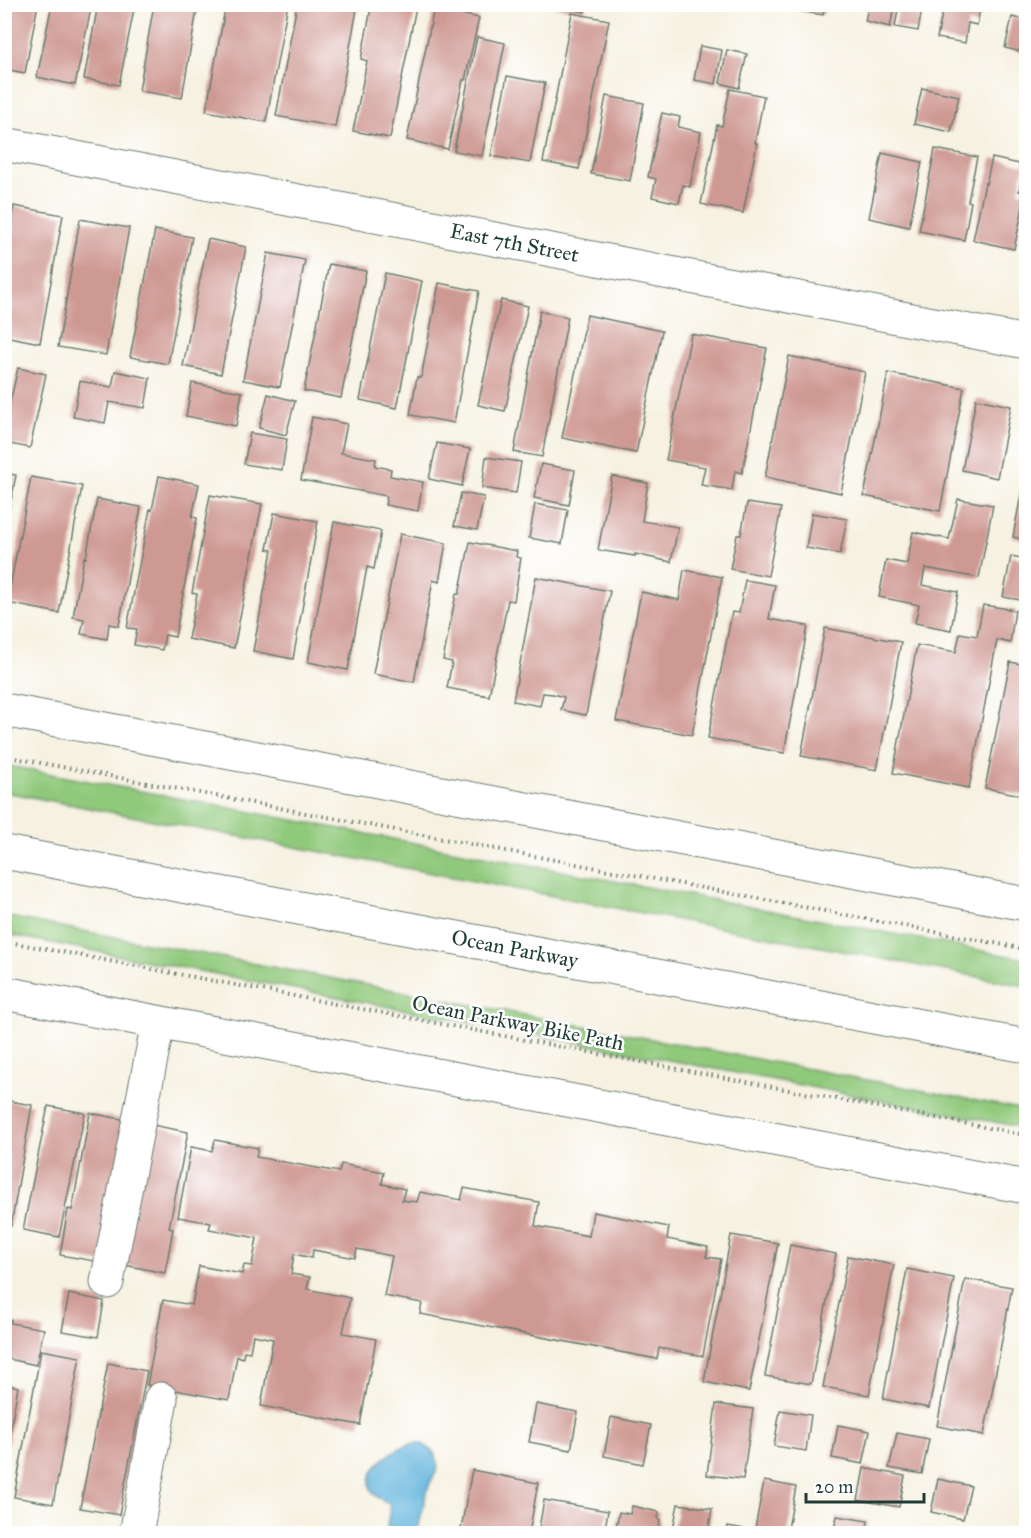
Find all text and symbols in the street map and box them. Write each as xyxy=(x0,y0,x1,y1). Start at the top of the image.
street label: East 7th Street xyxy=(448,218,582,268)
street label: Ocean Parkway xyxy=(449,924,582,974)
street label: Ocean Parkway Bike Path xyxy=(410,990,626,1056)
scale bar xyxy=(806,1466,924,1504)
text: 20 m xyxy=(815,1476,853,1498)

